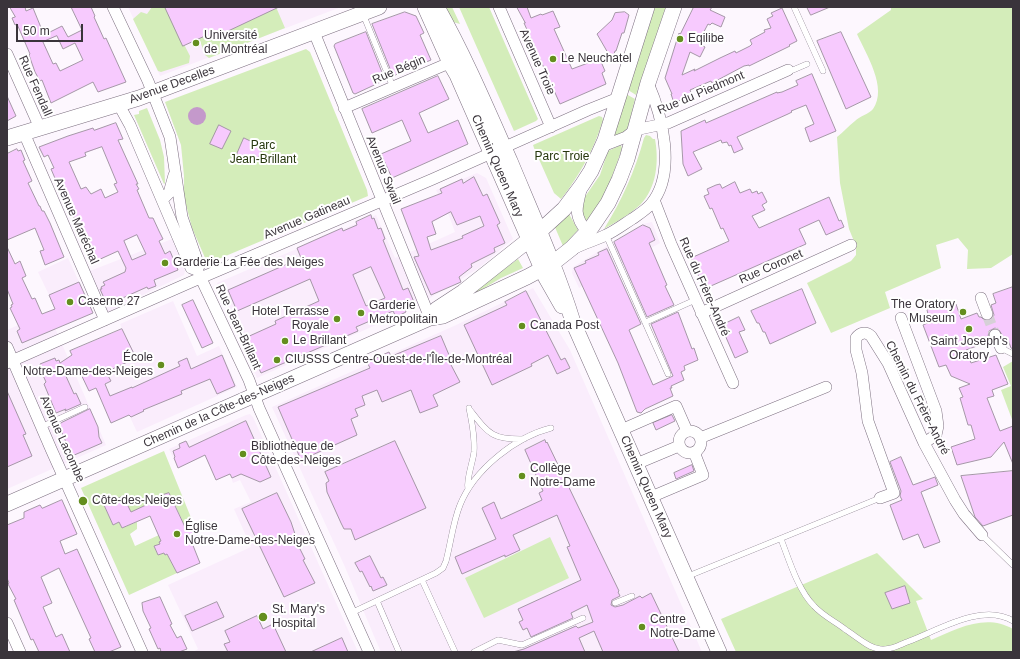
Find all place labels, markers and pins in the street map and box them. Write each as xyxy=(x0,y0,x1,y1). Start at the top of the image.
place label: Université de Montréal xyxy=(204,29,267,57)
place label: Eqilibe xyxy=(688,32,724,46)
marker: Eqilibe xyxy=(675,34,685,44)
marker: Université de Montréal xyxy=(191,38,201,48)
place label: Le Neuchatel xyxy=(561,52,632,66)
marker: Le Neuchatel xyxy=(548,54,558,64)
place label: Garderie La Fée des Neiges xyxy=(173,256,324,270)
marker: Garderie La Fée des Neiges xyxy=(160,258,170,268)
place label: Caserne 27 xyxy=(78,295,140,309)
marker: Caserne 27 xyxy=(65,297,75,307)
place label: The Oratory Museum xyxy=(891,298,955,326)
place label: Garderie Metropolitain xyxy=(369,299,438,327)
place label: Hotel Terrasse Royale xyxy=(252,305,329,333)
marker: The Oratory Museum xyxy=(958,307,968,317)
marker: Garderie Metropolitain xyxy=(356,308,366,318)
marker: Hotel Terrasse Royale xyxy=(332,314,342,324)
place label: Canada Post xyxy=(530,319,599,333)
marker: Canada Post xyxy=(517,321,527,331)
marker: Saint Joseph's Oratory xyxy=(964,324,974,334)
place label: Le Brillant xyxy=(293,334,346,348)
place label: Saint Joseph's Oratory xyxy=(930,335,1008,363)
marker: Le Brillant xyxy=(280,336,290,346)
place label: École Notre-Dame-des-Neiges xyxy=(23,351,153,379)
place label: CIUSSS Centre-Ouest-de-l'Île-de-Montréal xyxy=(285,353,512,367)
marker: CIUSSS Centre-Ouest-de-l'Île-de-Montréal xyxy=(272,355,282,365)
marker: École Notre-Dame-des-Neiges xyxy=(156,360,166,370)
place label: Bibliothèque de Côte-des-Neiges xyxy=(251,440,341,468)
marker: Bibliothèque de Côte-des-Neiges xyxy=(238,449,248,459)
place label: Collège Notre-Dame xyxy=(530,462,595,490)
marker: Collège Notre-Dame xyxy=(517,471,527,481)
place label: Côte-des-Neiges xyxy=(92,494,182,508)
marker: Côte-des-Neiges xyxy=(77,495,89,507)
place label: Église Notre-Dame-des-Neiges xyxy=(185,520,315,548)
marker: Église Notre-Dame-des-Neiges xyxy=(172,529,182,539)
place label: St. Mary's Hospital xyxy=(272,603,325,631)
marker: St. Mary's Hospital xyxy=(257,611,269,623)
place label: Centre Notre-Dame xyxy=(650,613,715,641)
marker: Centre Notre-Dame xyxy=(637,622,647,632)

